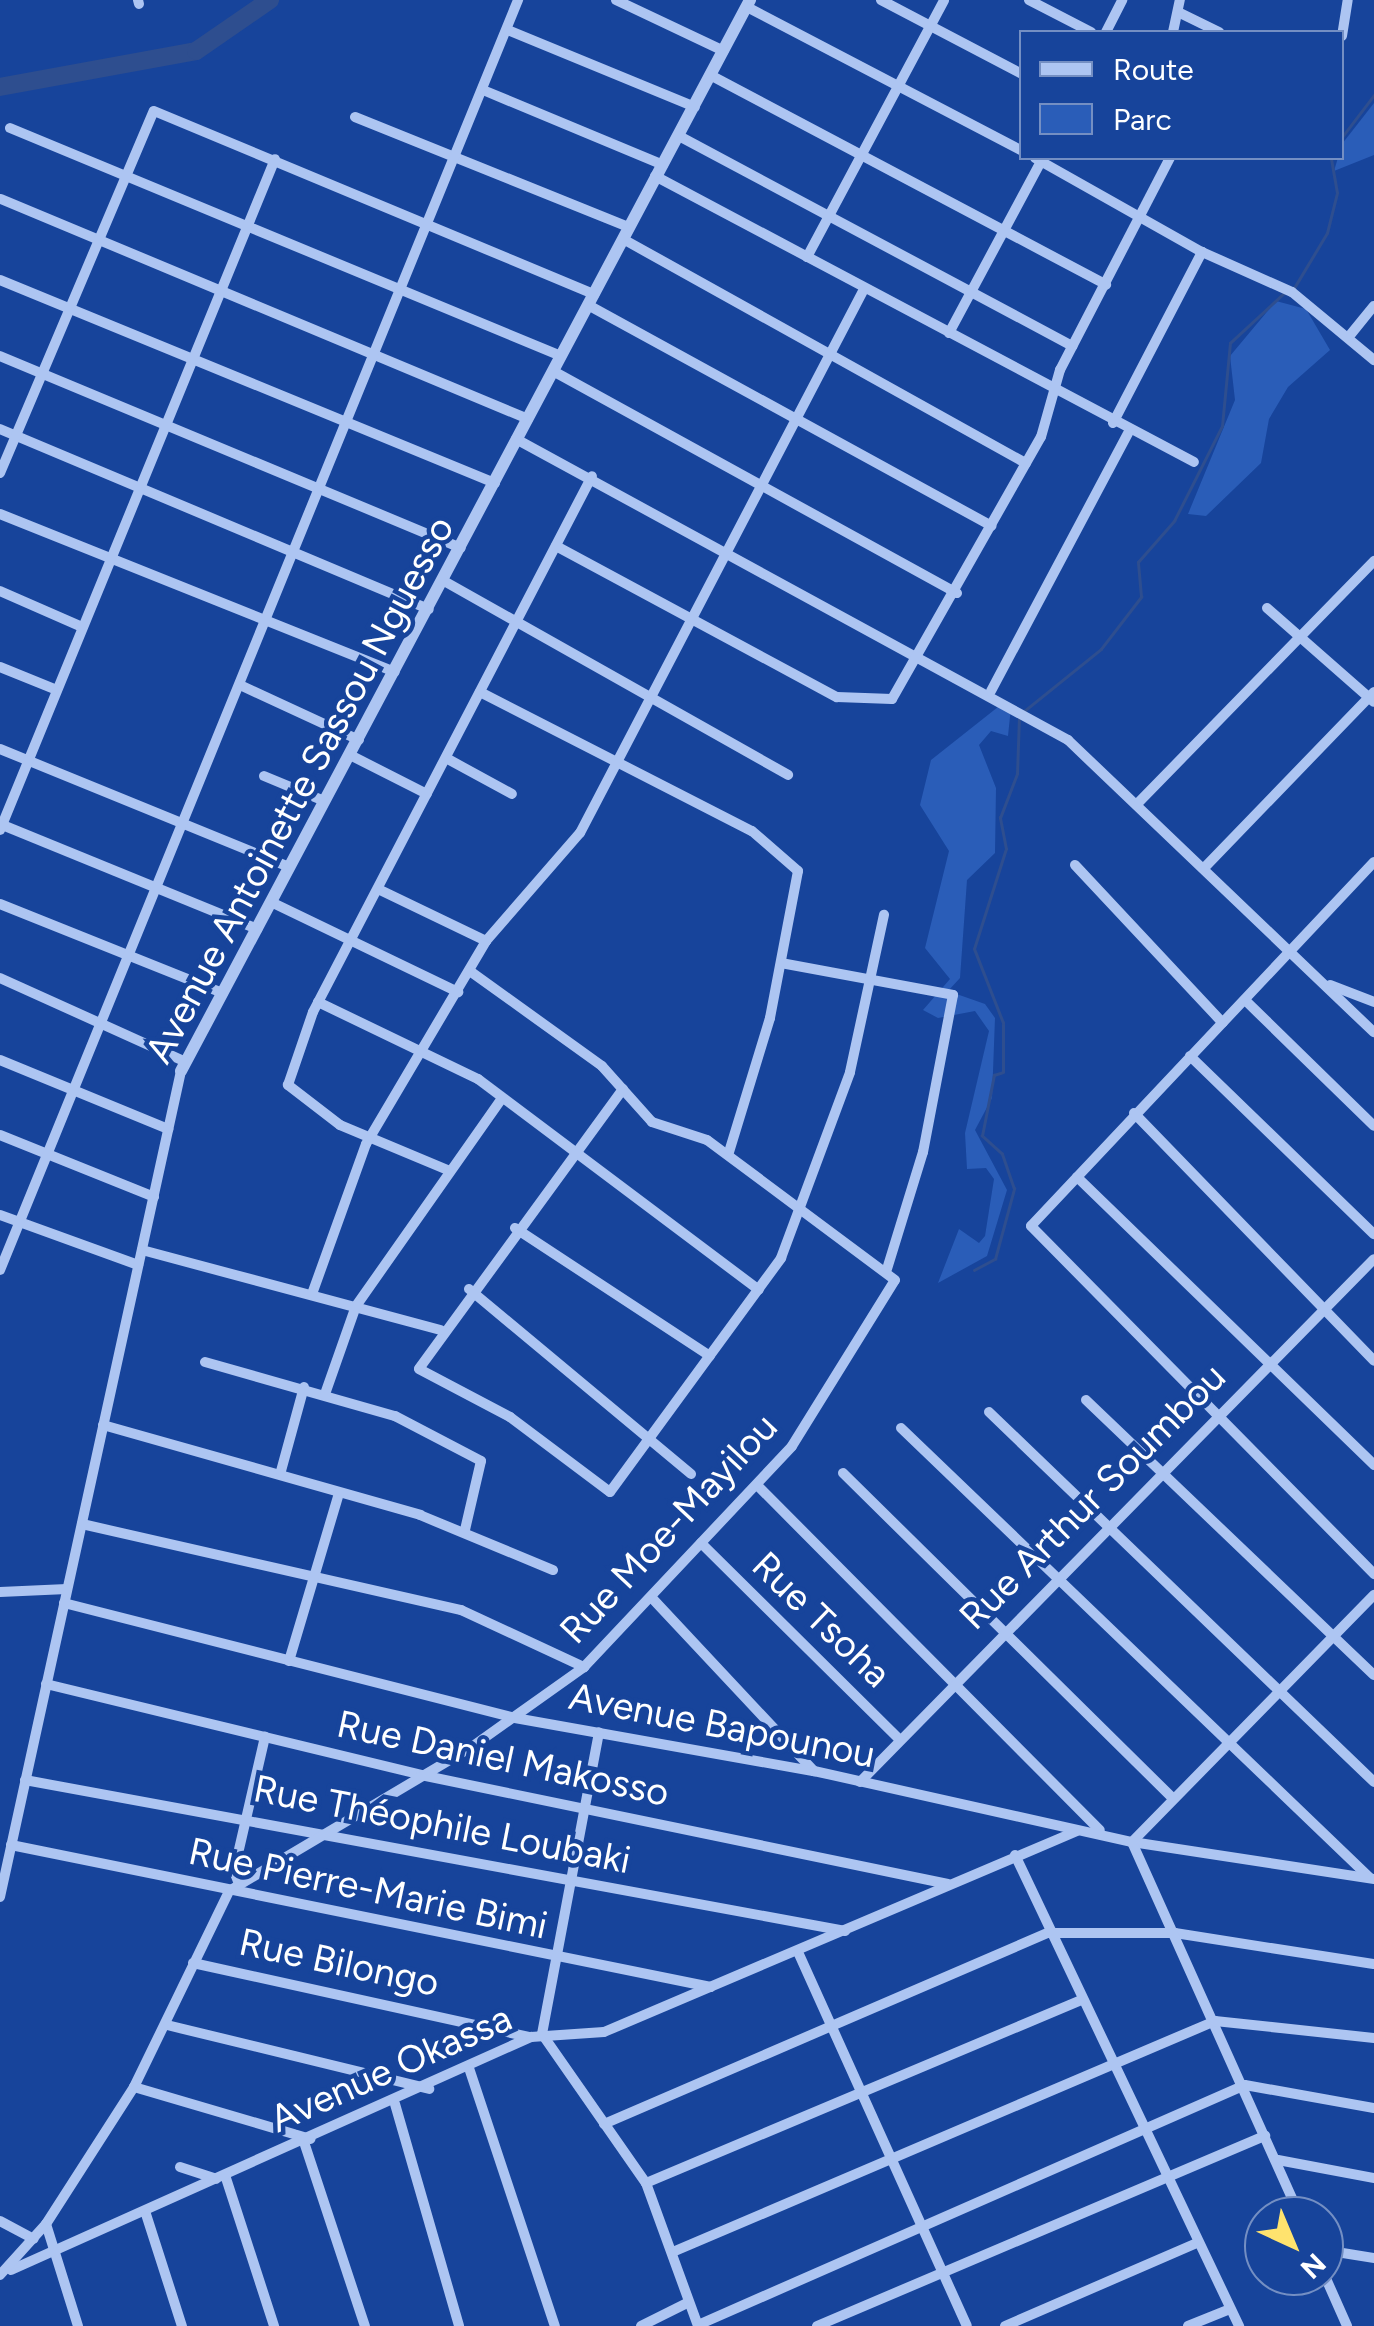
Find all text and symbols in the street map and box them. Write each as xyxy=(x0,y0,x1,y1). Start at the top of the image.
legend xyxy=(1019,30,1344,160)
text: Route xyxy=(1113,51,1194,88)
text: Parc xyxy=(1113,101,1172,138)
street label: Avenue Antoinette Sassou Nguesso xyxy=(136,509,464,1071)
street label: Rue Arthur Soumbou xyxy=(951,1355,1235,1639)
street label: Rue Moe-Mayilou xyxy=(551,1405,787,1653)
street label: Rue Tsoha xyxy=(742,1543,900,1697)
street label: Avenue Bapounou xyxy=(565,1674,879,1778)
street label: Rue Daniel Makosso xyxy=(333,1702,673,1816)
street label: Rue Théophile Loubaki xyxy=(250,1766,634,1884)
street label: Rue Pierre-Marie Bimi xyxy=(185,1829,551,1949)
street label: Rue Bilongo xyxy=(235,1920,443,2006)
street label: Avenue Okassa xyxy=(263,1995,519,2143)
north arrow xyxy=(1244,2196,1344,2296)
text: N xyxy=(1294,2246,1333,2286)

